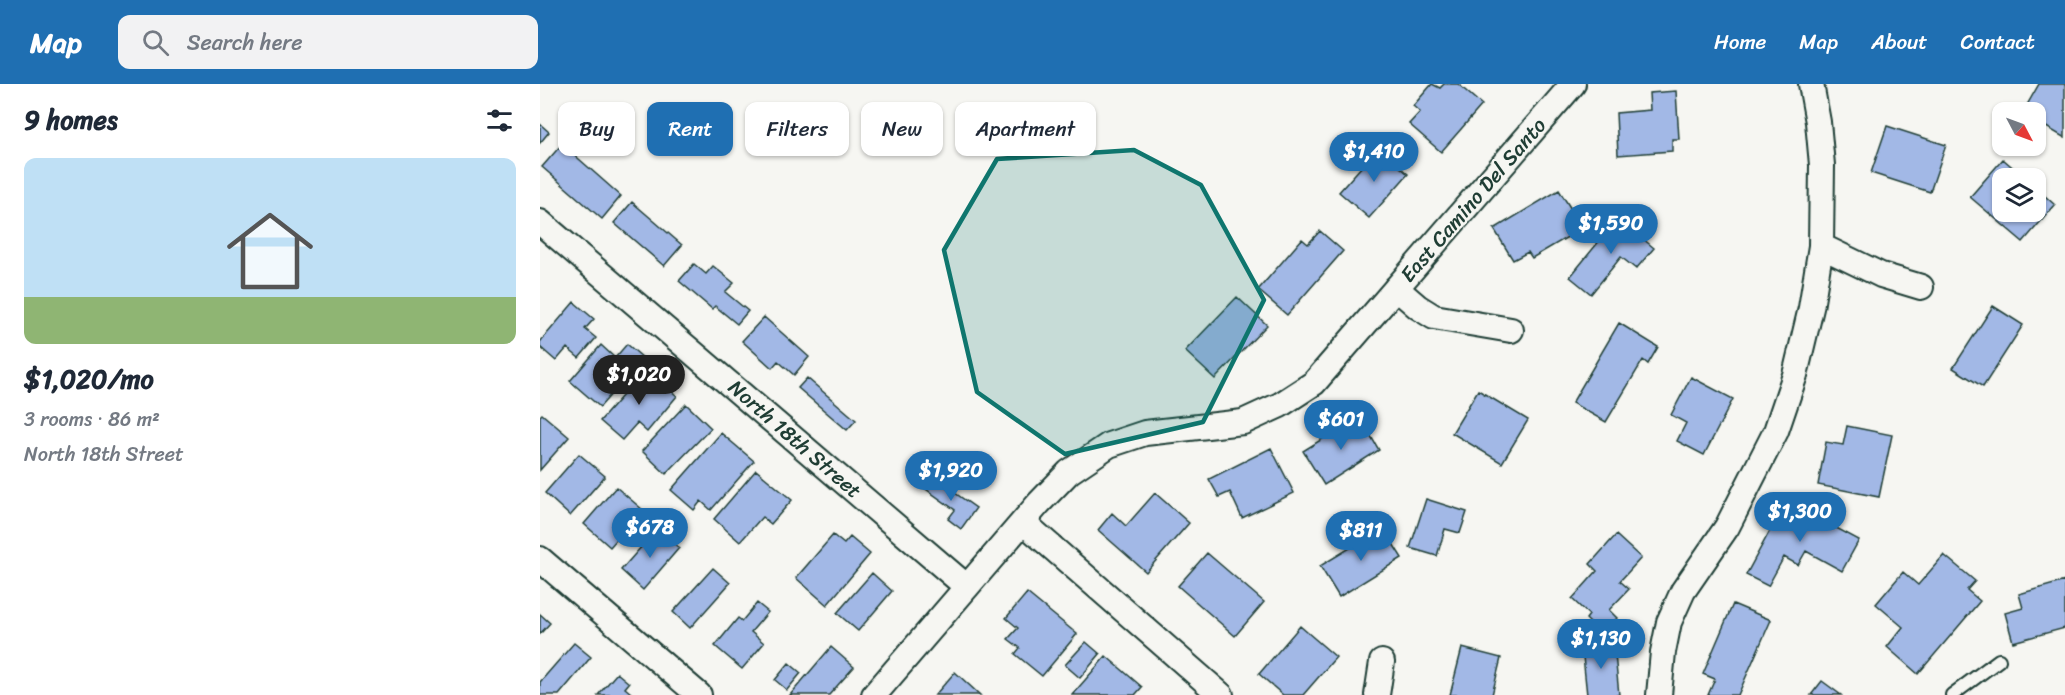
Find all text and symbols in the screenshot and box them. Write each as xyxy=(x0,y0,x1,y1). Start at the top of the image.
search box xyxy=(118,15,538,69)
text: Map xyxy=(30,18,82,67)
text: Search here xyxy=(187,23,303,62)
text: Home xyxy=(1714,23,1766,61)
text: Map xyxy=(1799,23,1838,61)
text: About xyxy=(1871,23,1928,61)
text: Contact xyxy=(1961,23,2035,61)
icon: search xyxy=(139,26,172,59)
text: 9 homes xyxy=(24,97,118,143)
chip: Buy xyxy=(558,102,635,156)
chip: Rent xyxy=(647,102,733,156)
chip: Filters xyxy=(745,102,849,156)
chip: New xyxy=(861,102,943,156)
chip: Apartment xyxy=(955,102,1096,156)
north arrow xyxy=(1992,102,2046,156)
map controls xyxy=(1992,102,2046,222)
icon: filters xyxy=(483,104,516,137)
street label: East Camino Del Santo xyxy=(1390,108,1556,291)
pin: $1,410 xyxy=(1325,132,1423,183)
text: $1,410 xyxy=(1343,134,1405,169)
button: layers xyxy=(1992,168,2046,222)
icon: home xyxy=(216,197,324,305)
pin: $1,590 xyxy=(1562,204,1660,255)
text: $1,590 xyxy=(1579,206,1643,241)
pin: $1,020 xyxy=(590,355,688,406)
text: $1,020/mo xyxy=(24,356,154,402)
text: $1,020 xyxy=(607,357,671,392)
street label: North 18th Street xyxy=(719,370,871,508)
pin: $601 xyxy=(1305,400,1377,451)
text: 3 rooms · 86 m² xyxy=(24,402,160,437)
text: $601 xyxy=(1318,402,1364,437)
text: North 18th Street xyxy=(24,437,184,472)
pin: $1,920 xyxy=(902,451,1000,502)
text: $1,920 xyxy=(919,453,983,488)
pin: $1,300 xyxy=(1751,492,1849,543)
text: $1,300 xyxy=(1768,494,1832,529)
pin: $678 xyxy=(614,508,686,559)
text: $678 xyxy=(626,510,674,545)
pin: $811 xyxy=(1325,511,1397,562)
text: $811 xyxy=(1340,513,1382,548)
pin: $1,130 xyxy=(1552,619,1650,670)
text: $1,130 xyxy=(1571,621,1631,656)

